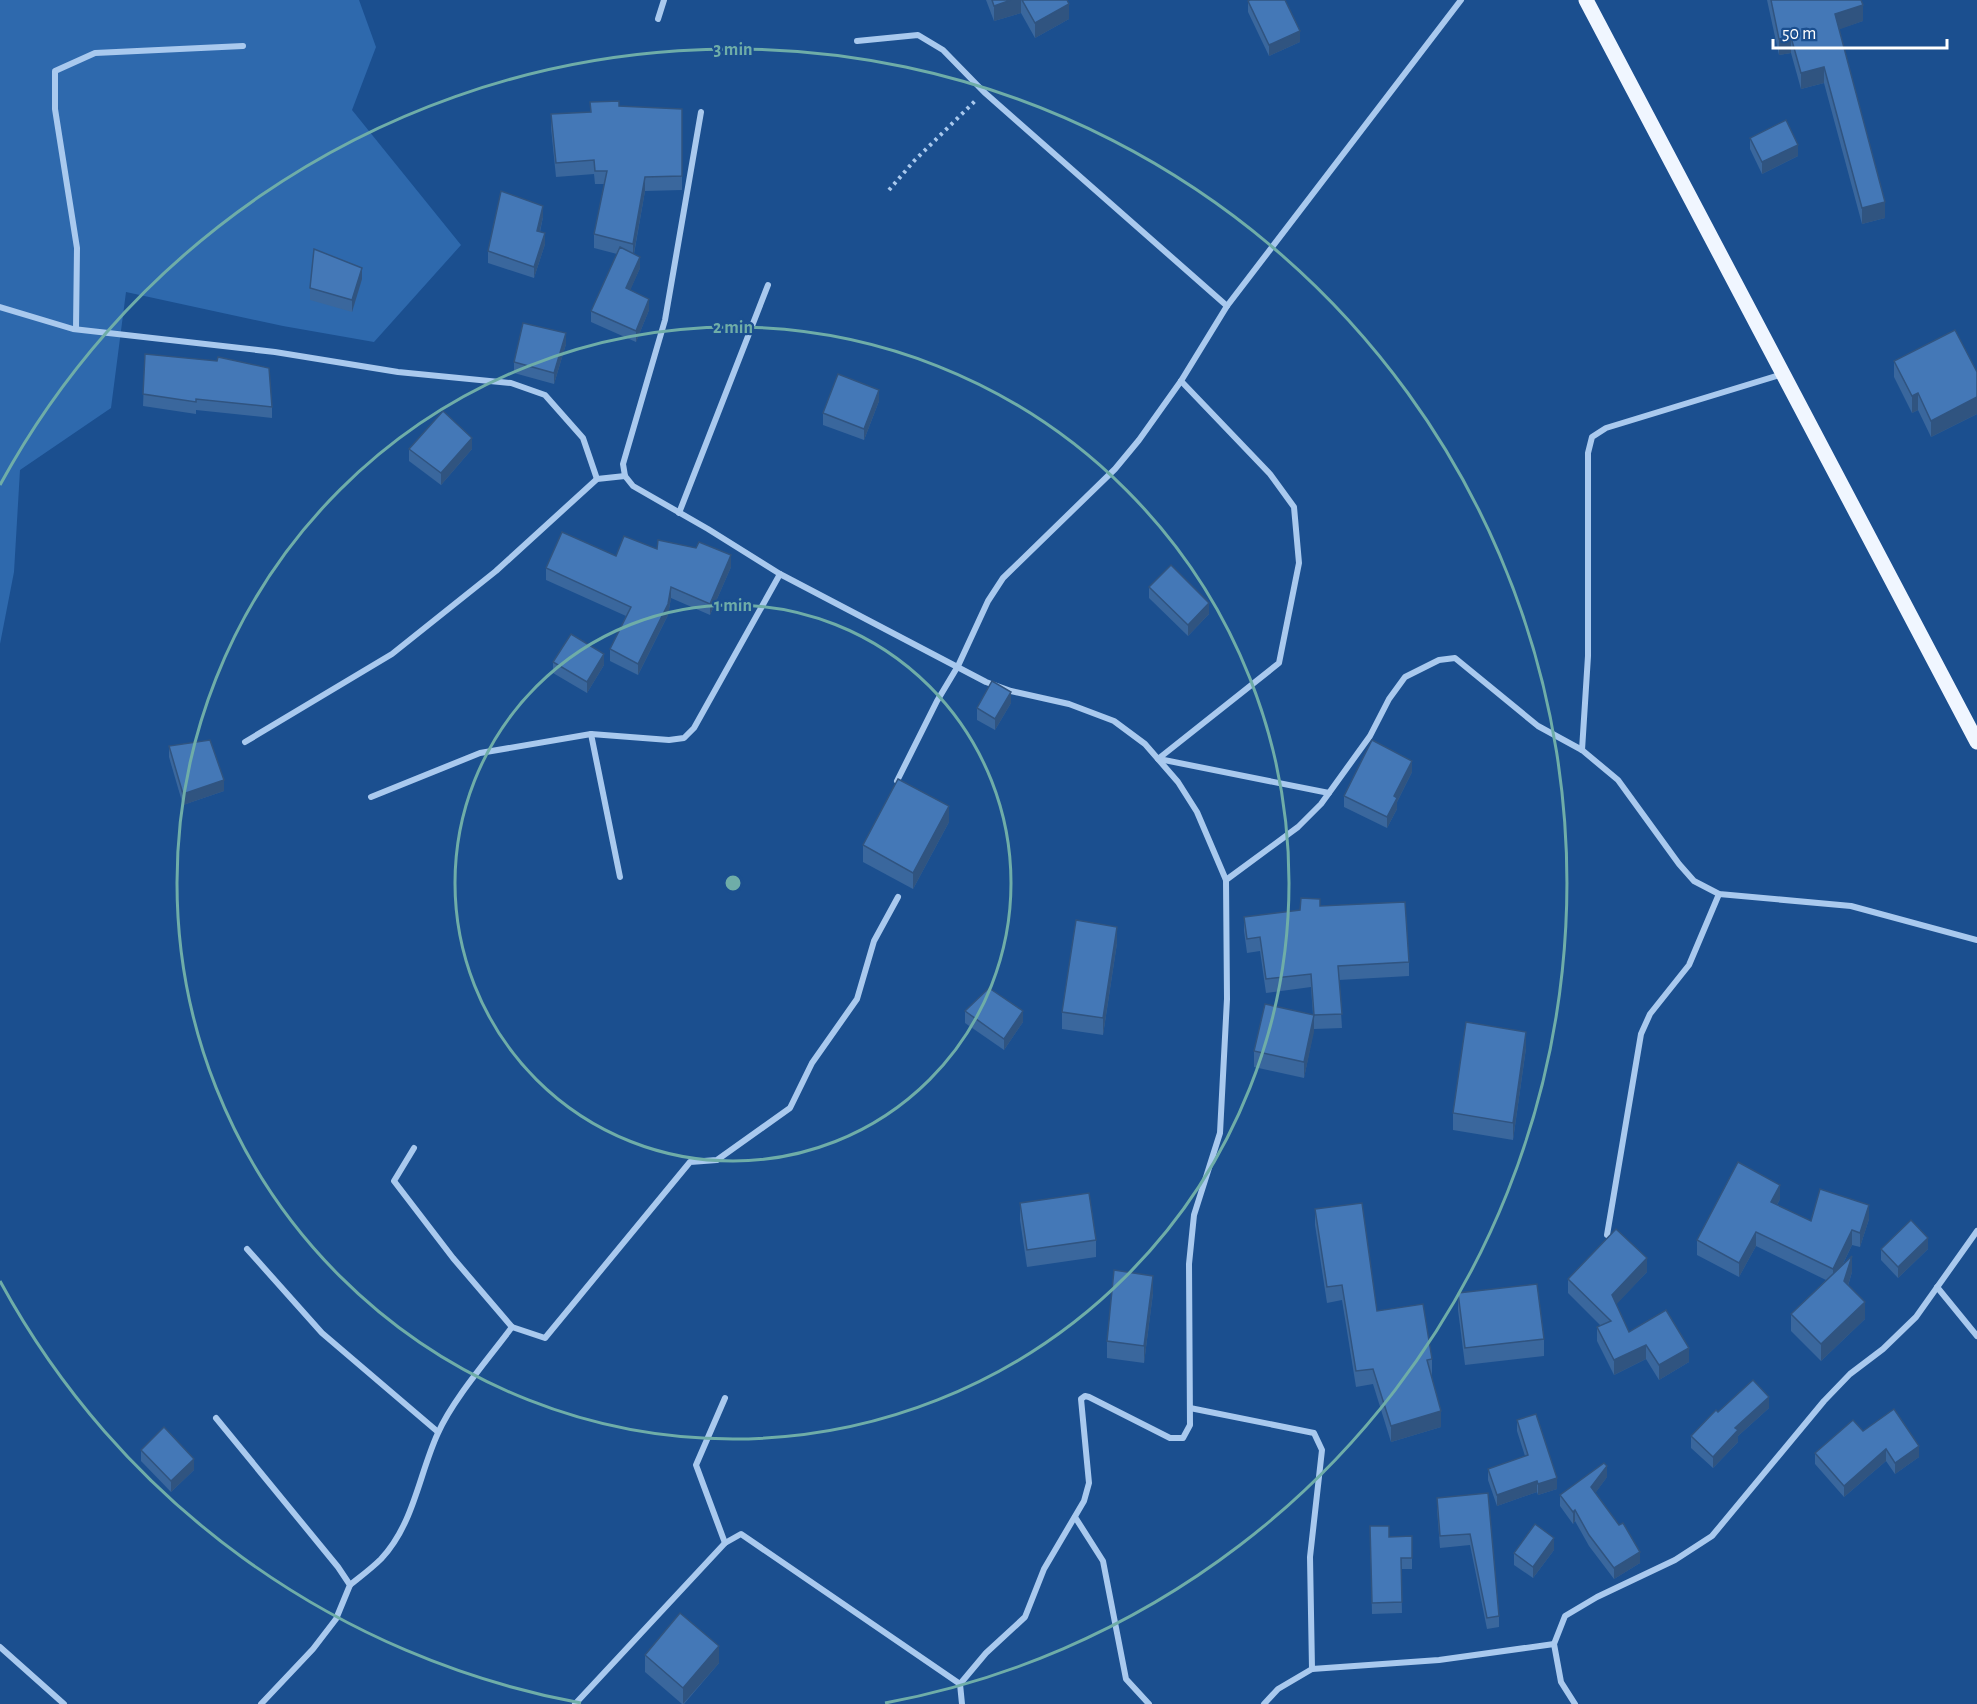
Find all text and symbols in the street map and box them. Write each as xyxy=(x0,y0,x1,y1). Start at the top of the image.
scale bar xyxy=(1773,12,1947,50)
text: 50 m xyxy=(1782,25,1816,43)
text: 3 min xyxy=(713,41,753,59)
text: 2 min xyxy=(713,319,753,337)
text: 1 min xyxy=(714,597,752,615)
centre of rings xyxy=(723,873,743,893)

